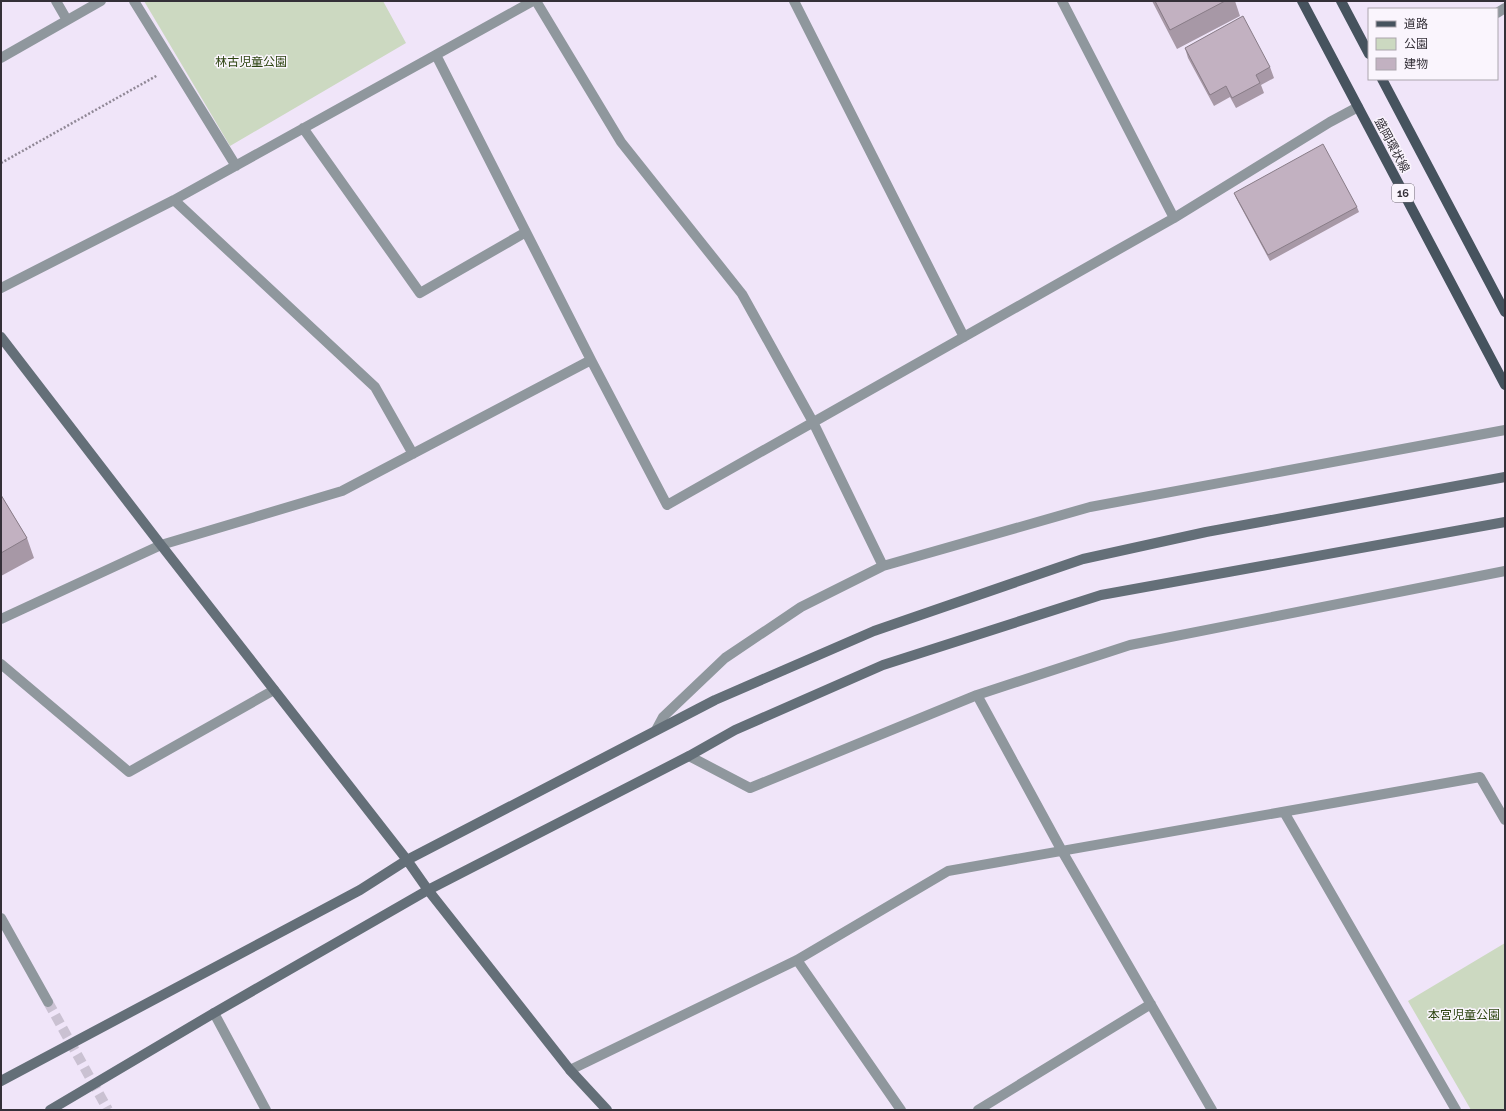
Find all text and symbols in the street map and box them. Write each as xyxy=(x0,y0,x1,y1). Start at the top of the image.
legend xyxy=(1368,8,1498,80)
text: 道路 xyxy=(1404,17,1428,31)
text: 公園 xyxy=(1404,37,1428,51)
park label: 林古児童公園 xyxy=(215,55,287,69)
text: 建物 xyxy=(1404,57,1428,71)
street label: 盛岡環状線 xyxy=(1372,115,1412,175)
road number: 16 xyxy=(1392,184,1414,202)
park label: 本宮児童公園 xyxy=(1428,1008,1500,1022)

